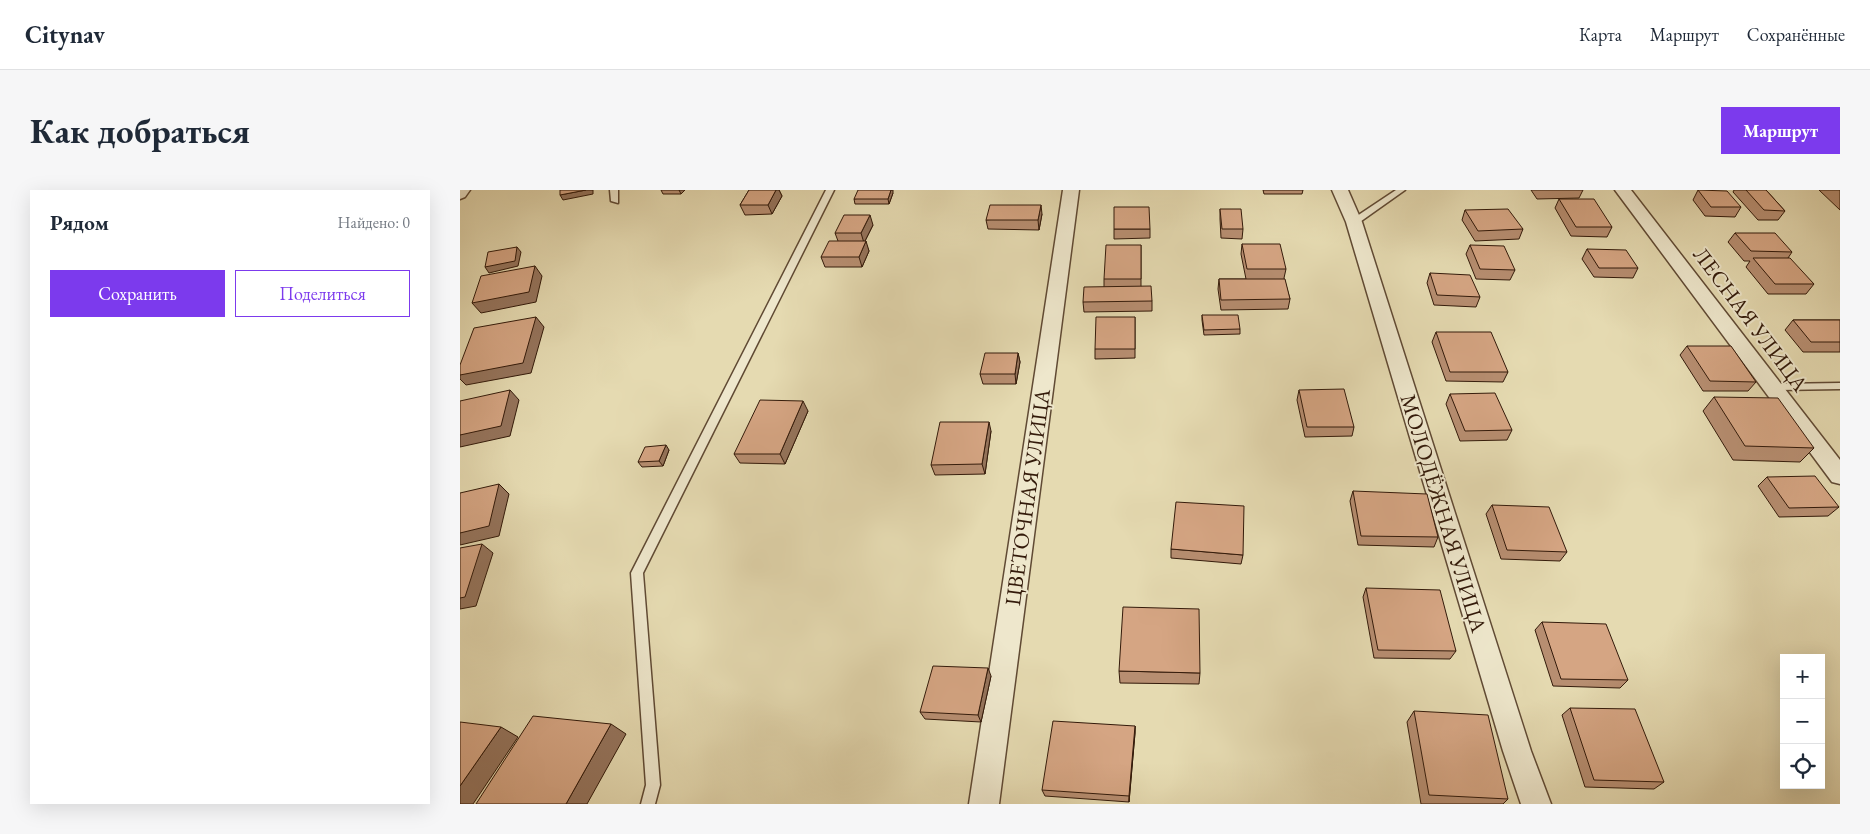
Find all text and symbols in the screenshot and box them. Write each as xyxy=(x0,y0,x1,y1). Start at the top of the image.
text: Citynav xyxy=(25,19,105,50)
text: Карта xyxy=(1579,23,1622,46)
text: Маршрут xyxy=(1650,23,1719,46)
text: Сохранённые xyxy=(1747,23,1845,46)
button: Маршрут xyxy=(1721,107,1840,154)
text: Как добраться xyxy=(30,108,250,153)
text: Рядом xyxy=(50,209,109,236)
text: Найдено: 0 xyxy=(338,212,410,233)
street label: ЛЕСНАЯ УЛИЦА xyxy=(1687,241,1815,398)
button: Сохранить xyxy=(50,270,225,317)
button: Поделиться xyxy=(235,270,410,317)
street label: ЦВЕТОЧНАЯ УЛИЦА xyxy=(998,386,1057,607)
street label: МОЛОДЁЖНАЯ УЛИЦА xyxy=(1393,390,1494,637)
map controls xyxy=(1780,654,1825,789)
button: + xyxy=(1780,654,1825,699)
button: − xyxy=(1780,699,1825,744)
button: locate xyxy=(1780,744,1825,789)

